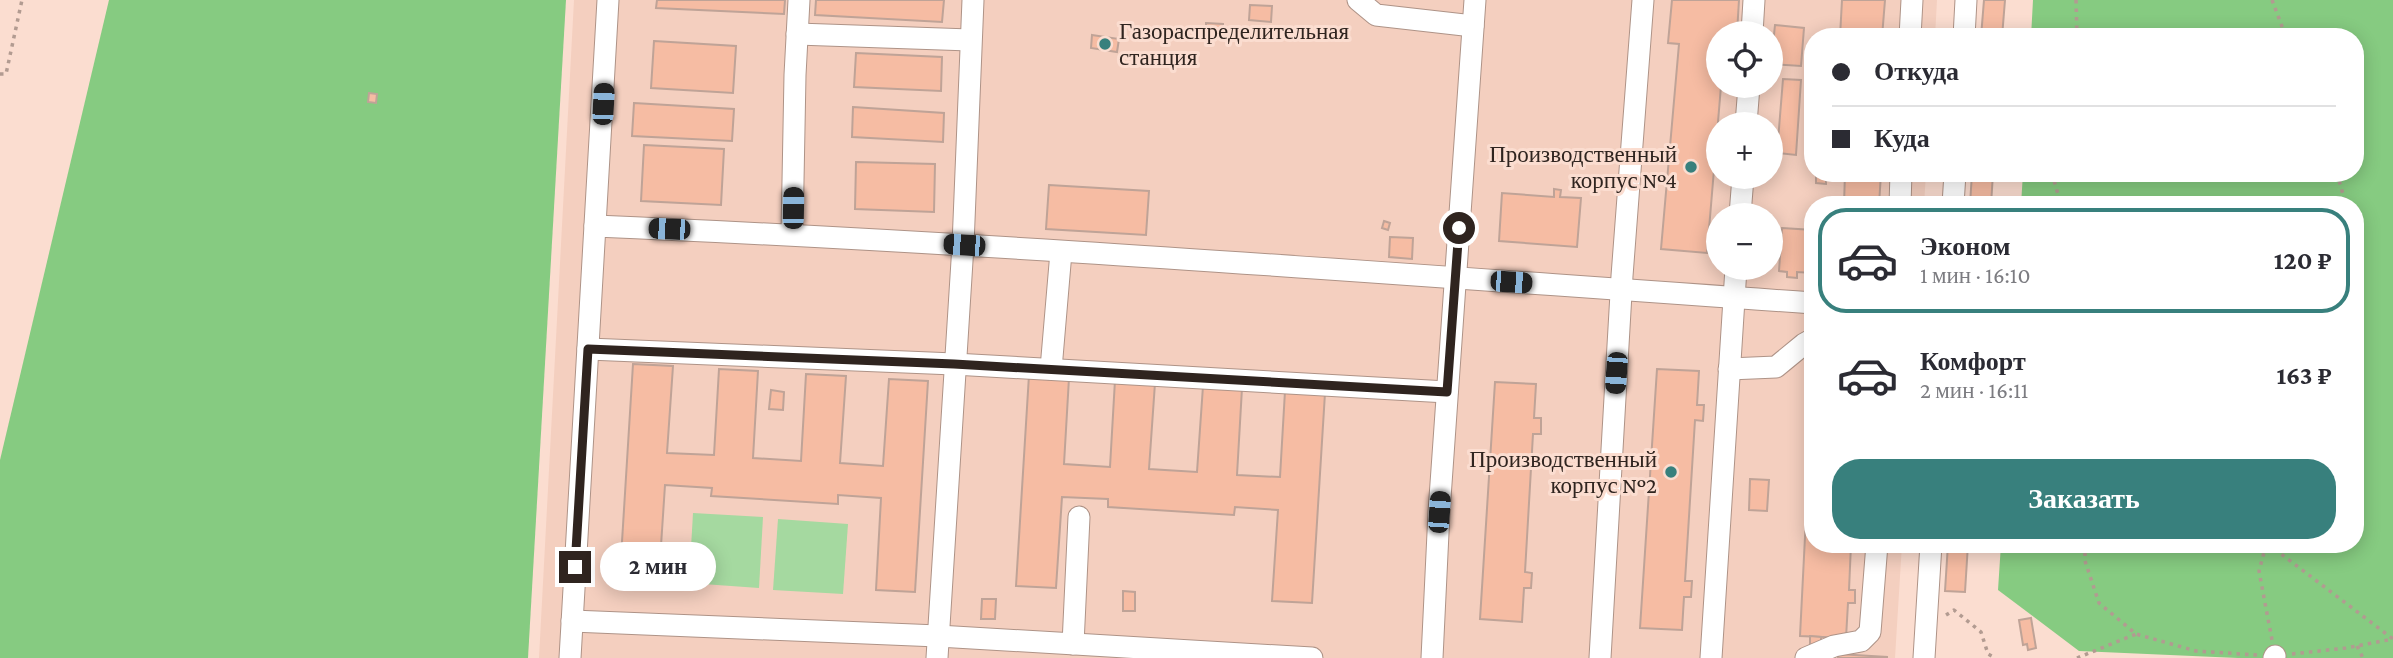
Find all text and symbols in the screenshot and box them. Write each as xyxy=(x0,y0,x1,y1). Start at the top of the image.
place label: Газораспределительная станция xyxy=(1119,18,1349,70)
map controls xyxy=(1706,21,1783,280)
button: locate xyxy=(1706,21,1783,98)
marker: Газораспределительная станция xyxy=(1097,36,1113,52)
text: Откуда xyxy=(1874,57,1959,86)
car xyxy=(592,82,615,126)
button: + xyxy=(1706,112,1783,189)
text: Куда xyxy=(1874,124,1930,153)
place label: Производственный корпус №4 xyxy=(1489,141,1677,193)
marker: Производственный корпус №4 xyxy=(1683,159,1699,175)
car xyxy=(783,187,804,229)
button: − xyxy=(1706,203,1783,280)
route start xyxy=(1443,212,1475,244)
car xyxy=(648,218,691,240)
icon: car xyxy=(1836,229,1899,292)
text: Эконом xyxy=(1920,232,2010,261)
car xyxy=(943,233,986,257)
text: 120 ₽ xyxy=(2274,246,2332,275)
text: 1 мин · 16:10 xyxy=(1920,262,2031,288)
car xyxy=(1490,270,1533,294)
icon: car xyxy=(1836,344,1899,407)
text: Комфорт xyxy=(1920,347,2026,376)
car xyxy=(1605,351,1628,395)
text: 163 ₽ xyxy=(2276,361,2332,390)
text: 2 мин · 16:11 xyxy=(1920,377,2028,403)
place label: Производственный корпус №2 xyxy=(1469,446,1657,498)
button: Заказать xyxy=(1832,459,2336,539)
marker: Производственный корпус №2 xyxy=(1663,464,1679,480)
car xyxy=(1428,490,1451,534)
callout: 2 мин xyxy=(600,542,715,592)
route end xyxy=(559,551,591,583)
text: 2 мин xyxy=(629,553,687,579)

